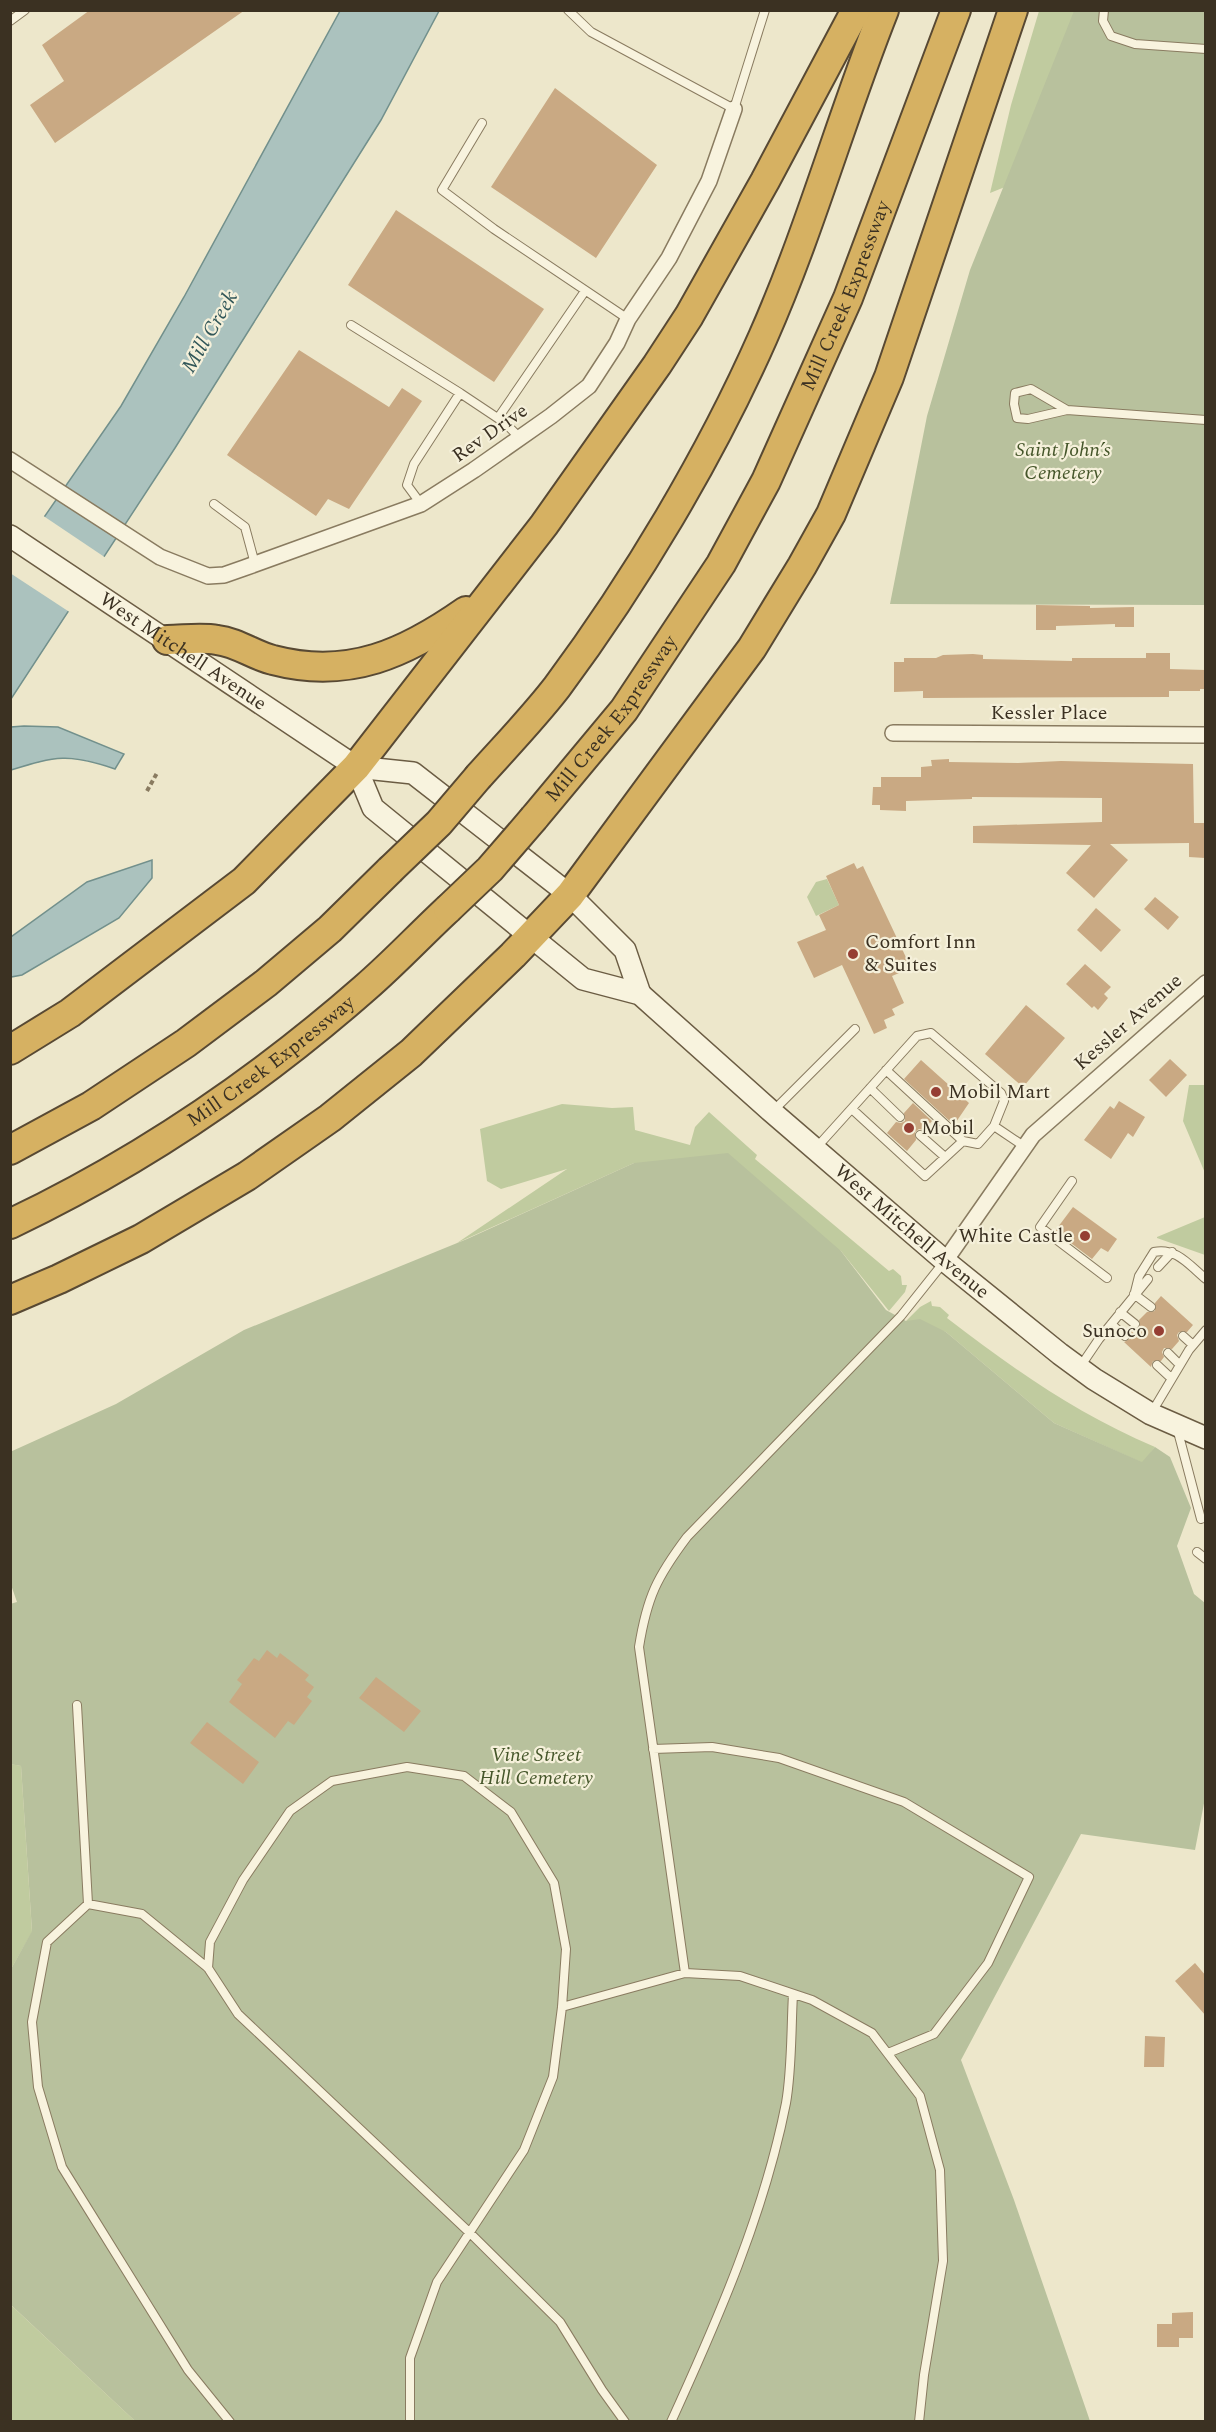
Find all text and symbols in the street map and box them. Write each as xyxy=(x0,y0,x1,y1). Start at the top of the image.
street label: Mill Creek Expressway xyxy=(793,195,899,396)
water label: Mill Creek xyxy=(174,285,247,379)
street label: Rev Drive xyxy=(446,396,534,470)
park label: Saint John’s Cemetery xyxy=(1015,435,1111,488)
street label: West Mitchell Avenue xyxy=(93,585,273,718)
street label: Mill Creek Expressway xyxy=(538,628,686,809)
street label: Kessler Place xyxy=(991,698,1107,728)
place label: Comfort Inn & Suites xyxy=(865,927,976,980)
marker: Comfort Inn & Suites xyxy=(846,947,860,961)
street label: Kessler Avenue xyxy=(1067,966,1189,1078)
street label: Mill Creek Expressway xyxy=(181,987,362,1135)
place label: Mobil Mart xyxy=(948,1077,1050,1107)
marker: Mobil Mart xyxy=(929,1085,943,1099)
place label: Mobil xyxy=(921,1113,974,1143)
marker: Mobil xyxy=(902,1121,916,1135)
street label: West Mitchell Avenue xyxy=(827,1157,996,1306)
place label: White Castle xyxy=(958,1221,1073,1251)
marker: White Castle xyxy=(1078,1229,1092,1243)
place label: Sunoco xyxy=(1082,1316,1147,1346)
marker: Sunoco xyxy=(1152,1324,1166,1338)
park label: Vine Street Hill Cemetery xyxy=(479,1740,593,1793)

